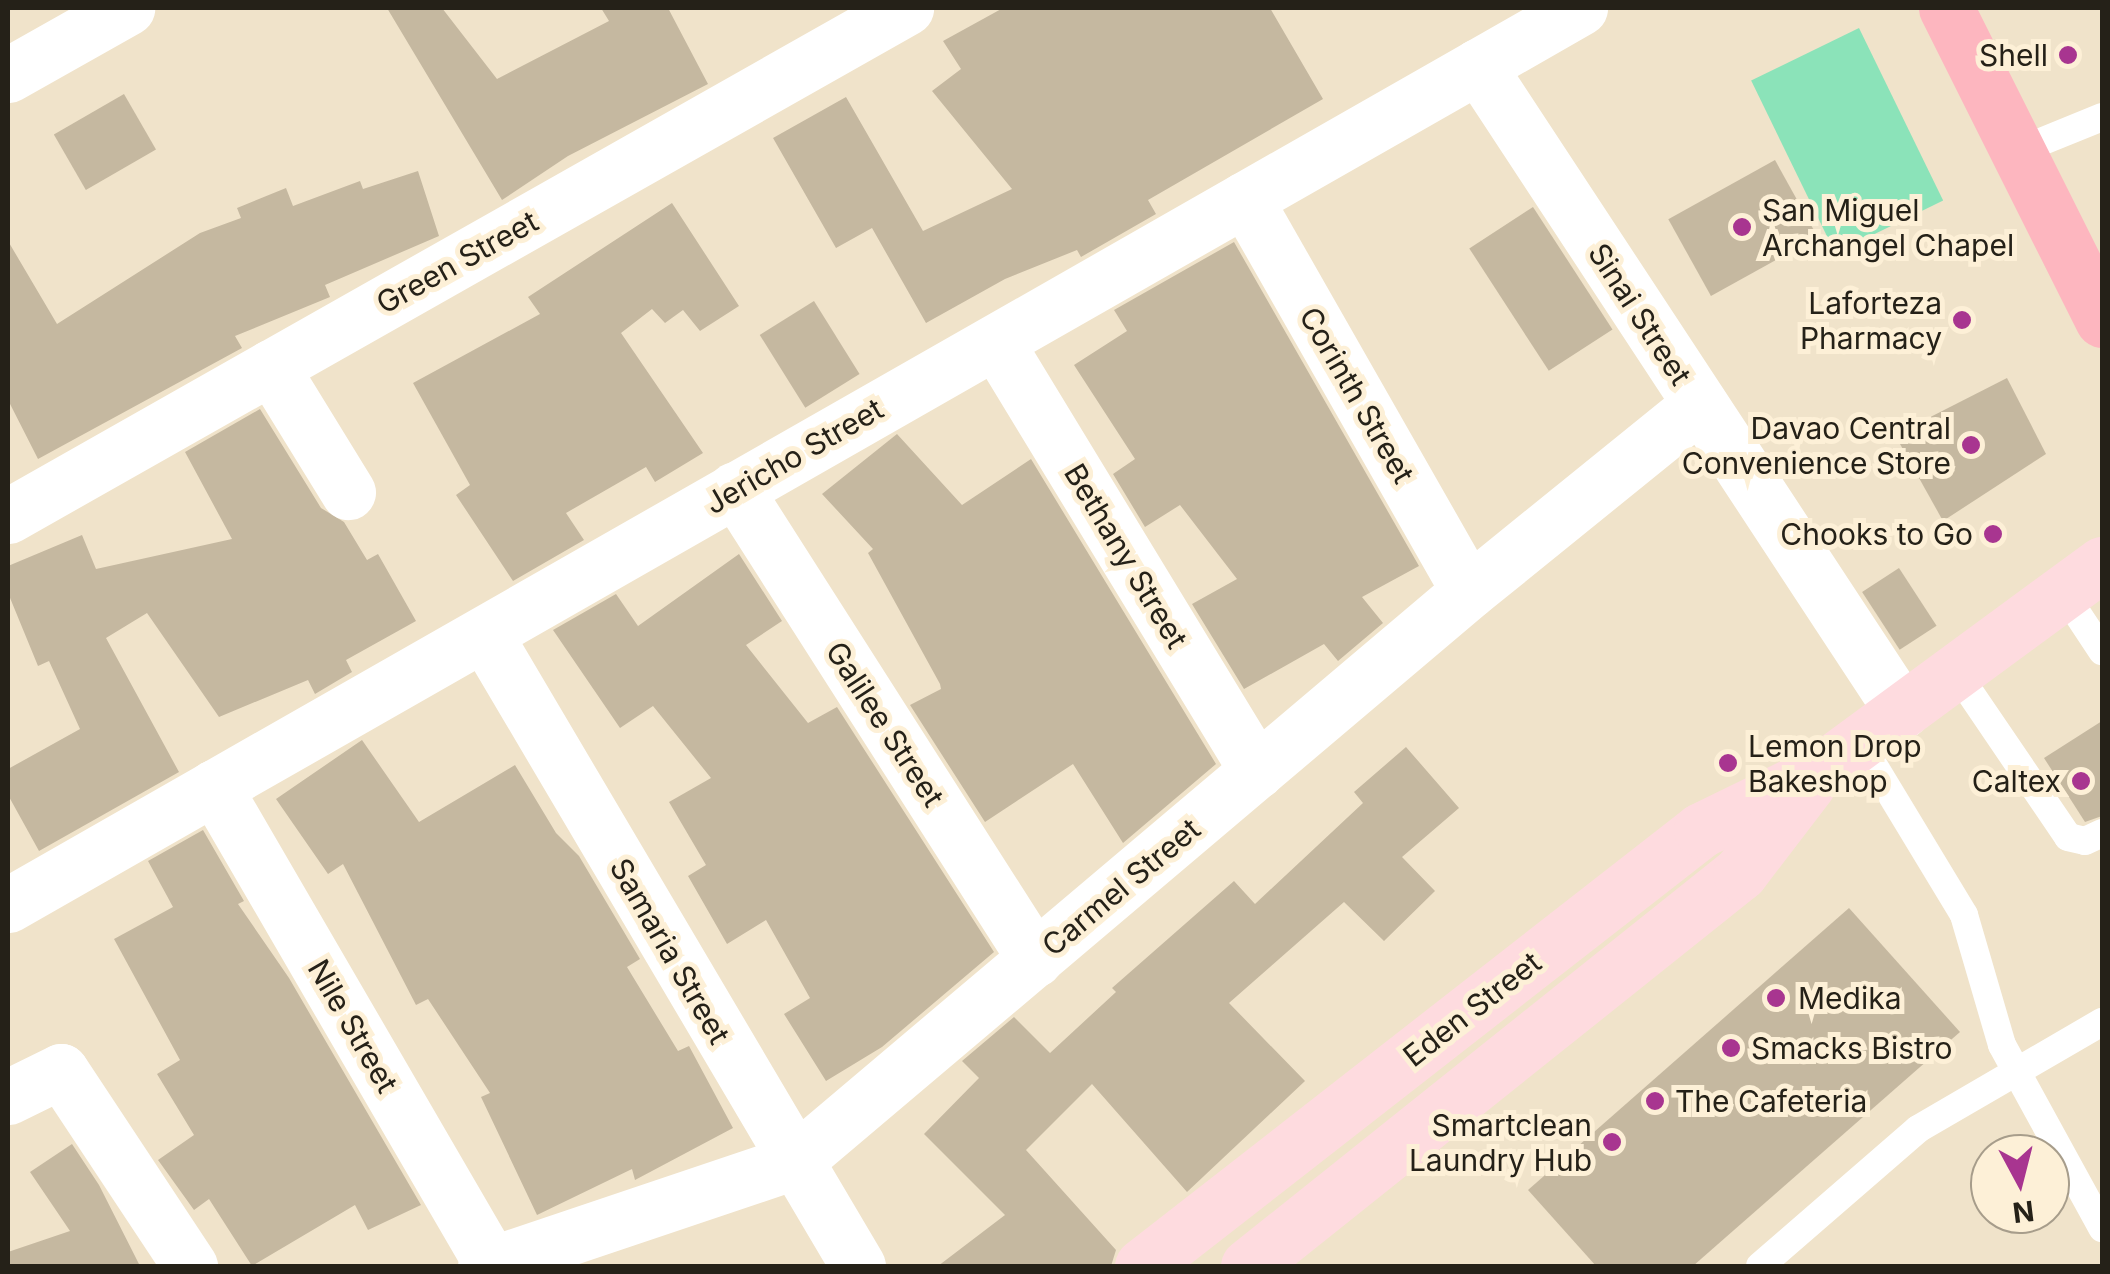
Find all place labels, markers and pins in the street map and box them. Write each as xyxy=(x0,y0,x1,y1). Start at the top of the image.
place label: Shell xyxy=(1979,37,2048,73)
marker: Shell xyxy=(2057,44,2079,66)
place label: San Miguel Archangel Chapel xyxy=(1762,192,2014,262)
marker: San Miguel Archangel Chapel xyxy=(1731,216,1753,238)
place label: Laforteza Pharmacy xyxy=(1800,285,1942,356)
marker: Laforteza Pharmacy xyxy=(1951,309,1973,331)
place label: Davao Central Convenience Store xyxy=(1682,410,1951,480)
marker: Davao Central Convenience Store xyxy=(1960,434,1982,456)
place label: Chooks to Go xyxy=(1780,516,1973,552)
marker: Chooks to Go xyxy=(1982,523,2004,545)
place label: Lemon Drop Bakeshop xyxy=(1748,728,1922,798)
marker: Lemon Drop Bakeshop xyxy=(1717,752,1739,774)
place label: Caltex xyxy=(1972,763,2061,799)
marker: Caltex xyxy=(2070,770,2092,792)
place label: Medika xyxy=(1798,980,1902,1016)
marker: Medika xyxy=(1763,985,1789,1011)
place label: Smacks Bistro xyxy=(1751,1030,1953,1066)
marker: Smacks Bistro xyxy=(1720,1037,1742,1059)
place label: The Cafeteria xyxy=(1675,1083,1867,1119)
marker: The Cafeteria xyxy=(1644,1090,1666,1112)
place label: Smartclean Laundry Hub xyxy=(1409,1107,1592,1178)
marker: Smartclean Laundry Hub xyxy=(1601,1131,1623,1153)

